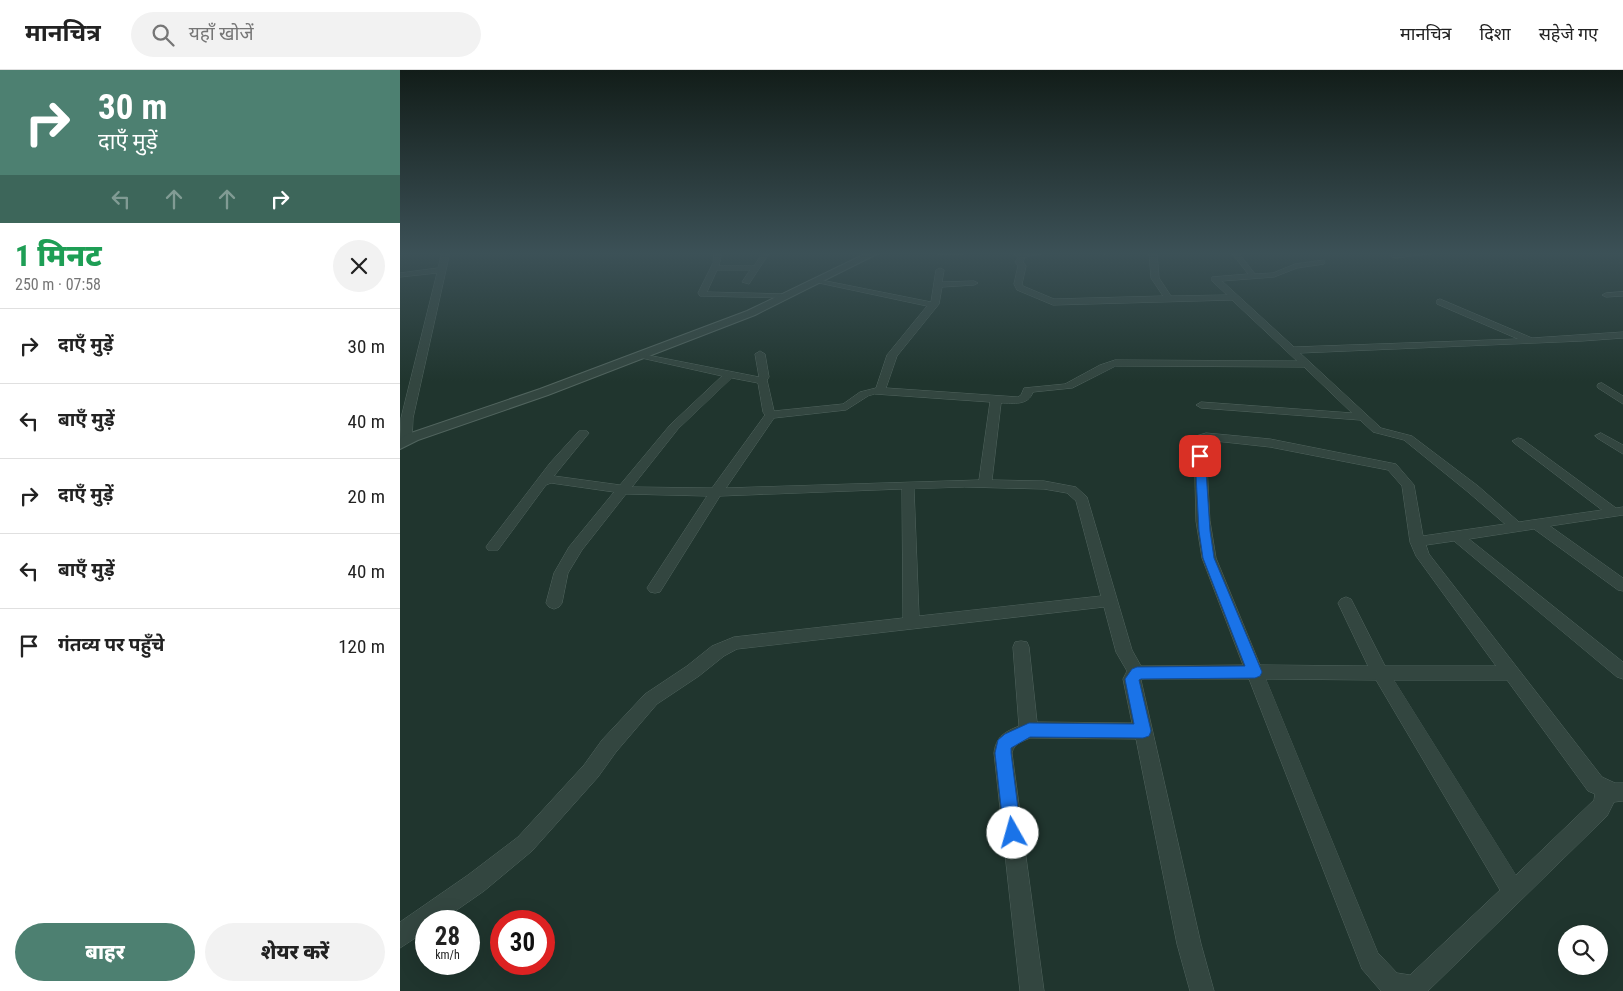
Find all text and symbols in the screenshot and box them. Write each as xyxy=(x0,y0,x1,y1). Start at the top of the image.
search box xyxy=(131,12,481,57)
text: मानचित्र xyxy=(25,19,101,47)
icon: search xyxy=(149,21,177,49)
text: यहाँ खोजें xyxy=(189,22,254,45)
text: मानचित्र xyxy=(1400,23,1452,44)
text: दिशा xyxy=(1480,23,1511,44)
text: सहेजे गए xyxy=(1539,23,1598,44)
text: 30 m xyxy=(98,87,167,128)
icon: right xyxy=(15,90,80,155)
text: दाएँ मुड़ें xyxy=(98,129,158,154)
icon: left xyxy=(107,185,135,213)
icon: ahead xyxy=(160,185,188,213)
icon: ahead xyxy=(213,185,241,213)
icon: right xyxy=(266,185,294,213)
text: 1 मिनट xyxy=(15,238,102,273)
button: close xyxy=(333,240,385,292)
text: 250 m · 07:58 xyxy=(15,275,101,294)
icon: right xyxy=(15,332,43,360)
text: दाएँ मुड़ें xyxy=(58,333,113,356)
text: 30 m xyxy=(348,335,385,358)
icon: left xyxy=(15,407,43,435)
text: बाएँ मुड़ें xyxy=(58,408,114,431)
text: 40 m xyxy=(348,410,385,433)
pin xyxy=(1179,435,1221,477)
icon: arrive xyxy=(1186,442,1214,470)
icon: right xyxy=(15,482,43,510)
text: दाएँ मुड़ें xyxy=(58,483,113,506)
text: 20 m xyxy=(348,485,385,508)
icon: left xyxy=(15,557,43,585)
text: बाएँ मुड़ें xyxy=(58,558,114,581)
text: 40 m xyxy=(348,560,385,583)
icon: arrive xyxy=(15,632,43,660)
text: गंतव्य पर पहुँचे xyxy=(58,633,164,656)
text: 120 m xyxy=(338,635,385,658)
position arrow xyxy=(986,806,1038,858)
speed limit sign: 30 xyxy=(490,910,555,975)
text: 28 xyxy=(435,922,460,951)
button: बाहर xyxy=(15,923,195,981)
button: शेयर करें xyxy=(205,923,385,981)
map controls xyxy=(1558,925,1608,975)
button: search xyxy=(1558,925,1608,975)
text: km/h xyxy=(435,948,460,962)

